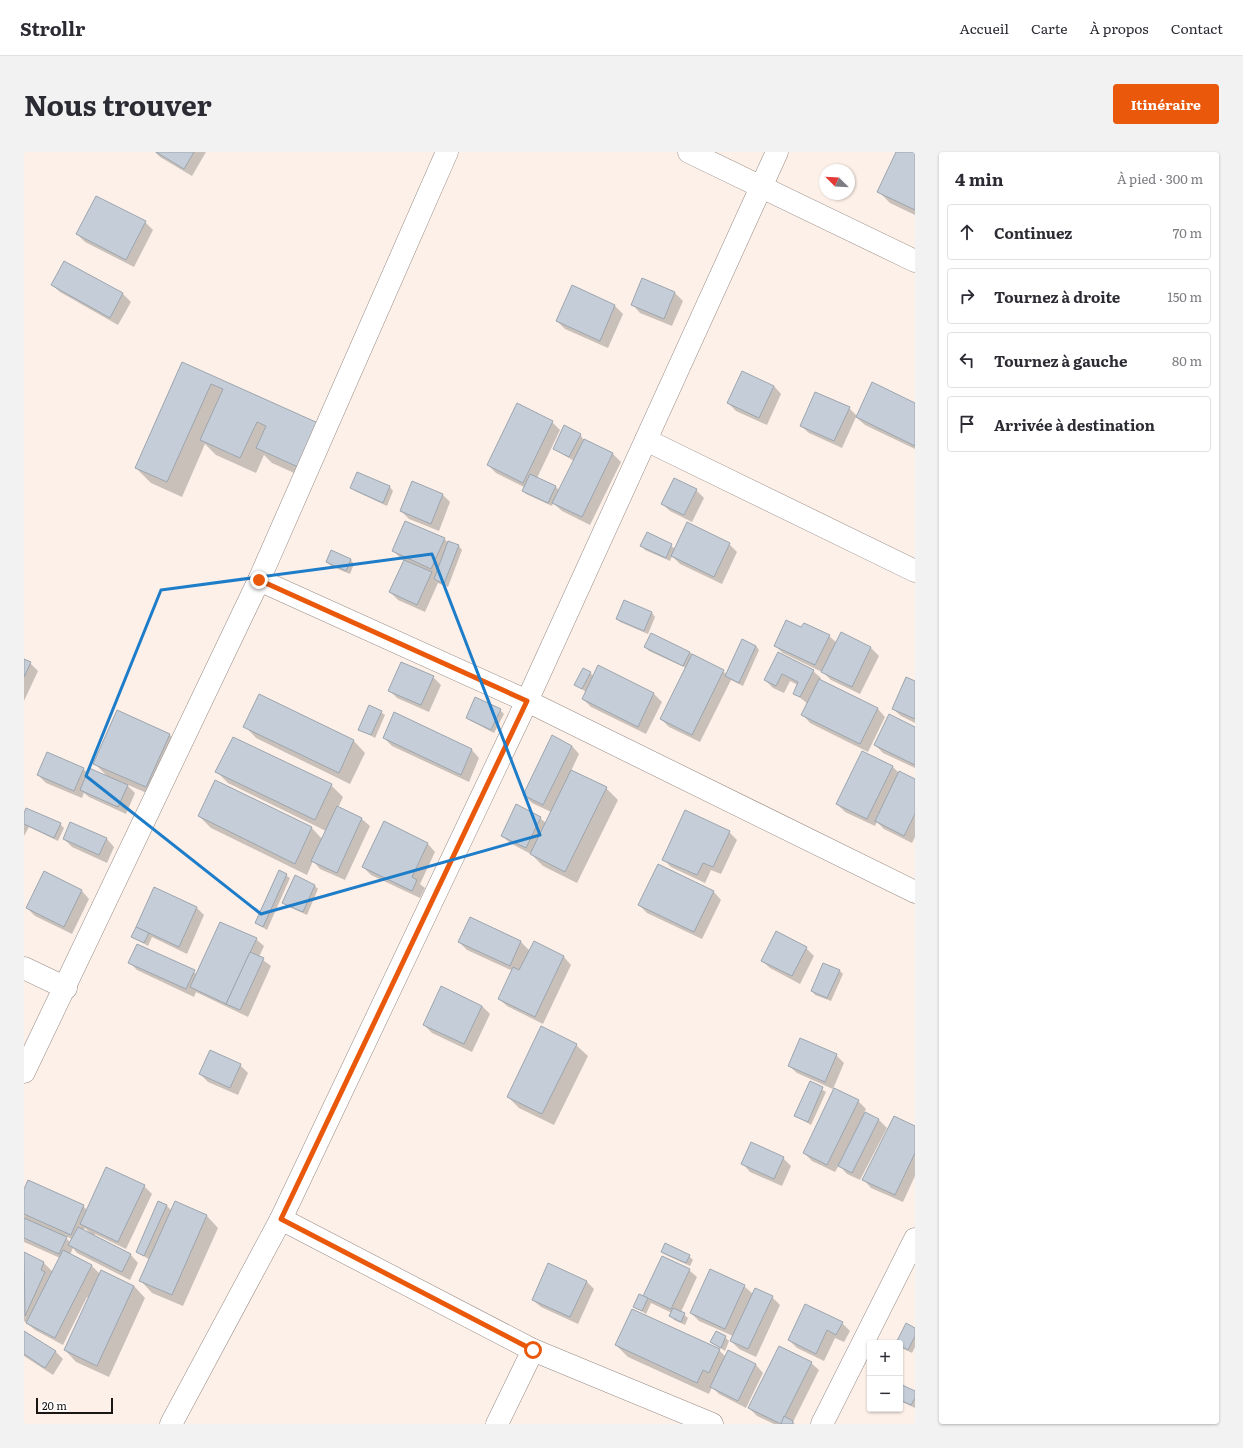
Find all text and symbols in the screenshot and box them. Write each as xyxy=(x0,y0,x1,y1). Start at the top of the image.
text: Strollr xyxy=(20,14,85,42)
text: Accueil xyxy=(959,18,1009,38)
text: Carte xyxy=(1031,18,1068,38)
text: À propos xyxy=(1090,18,1149,38)
text: Contact xyxy=(1171,18,1223,38)
text: Nous trouver xyxy=(24,83,212,125)
button: Itinéraire xyxy=(1113,84,1219,124)
north arrow xyxy=(819,164,855,200)
text: 4 min xyxy=(955,166,1004,191)
text: À pied · 300 m xyxy=(1117,169,1203,188)
icon: ahead xyxy=(956,221,978,243)
text: Continuez xyxy=(994,221,1072,244)
text: 70 m xyxy=(1173,223,1202,242)
icon: right xyxy=(956,285,978,307)
text: Tournez à droite xyxy=(994,285,1120,308)
text: 150 m xyxy=(1167,287,1202,306)
icon: left xyxy=(956,349,978,371)
text: Tournez à gauche xyxy=(994,349,1127,372)
text: 80 m xyxy=(1172,351,1202,370)
icon: arrive xyxy=(956,413,978,435)
text: Arrivée à destination xyxy=(994,413,1155,436)
route end xyxy=(250,571,268,589)
map controls xyxy=(867,1340,903,1412)
button: + xyxy=(867,1340,903,1376)
route start xyxy=(524,1341,542,1359)
button: − xyxy=(867,1376,903,1412)
scale bar xyxy=(36,1396,113,1415)
text: 20 m xyxy=(42,1397,67,1413)

